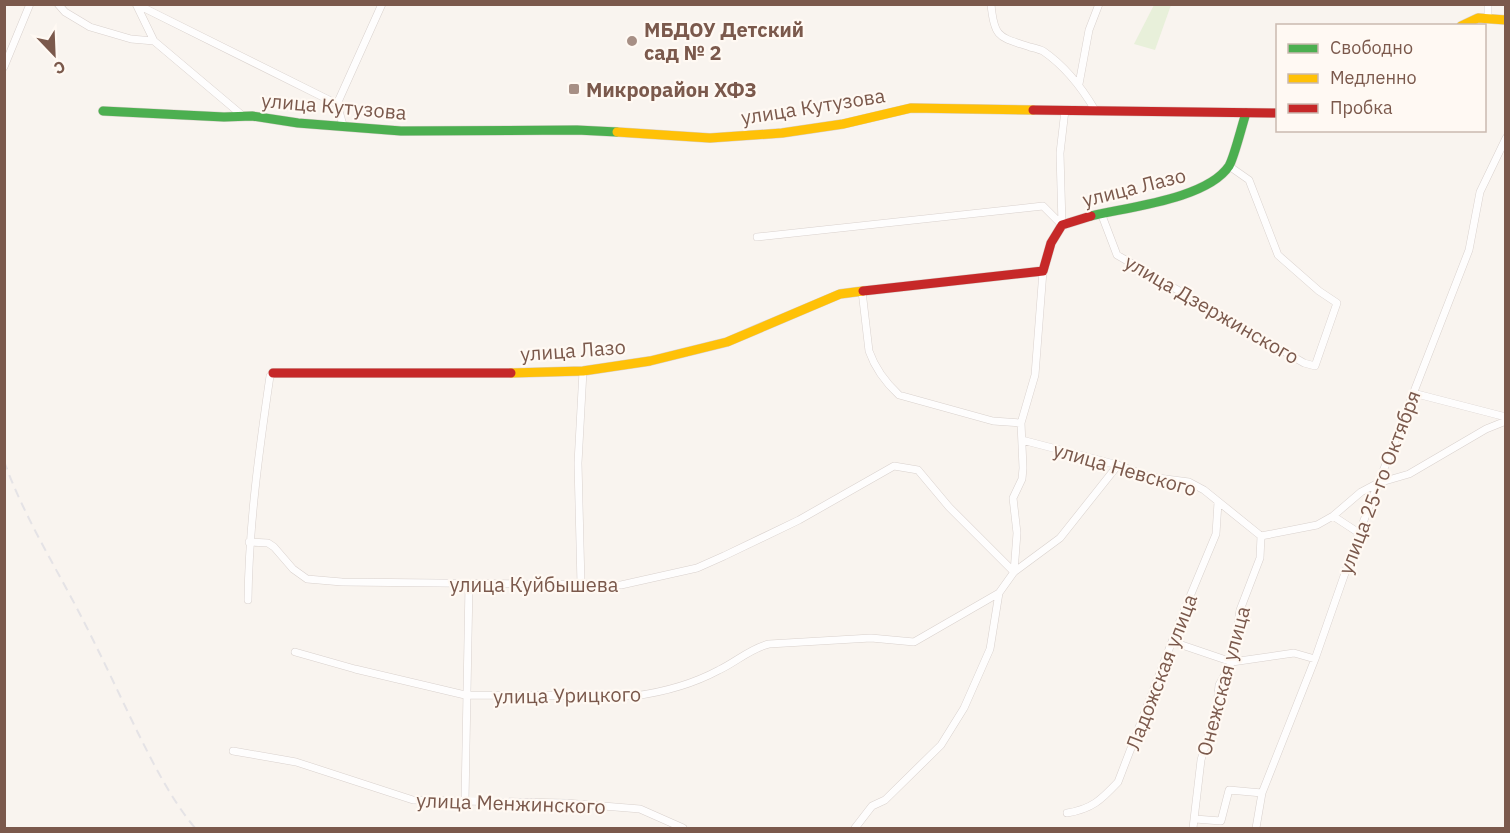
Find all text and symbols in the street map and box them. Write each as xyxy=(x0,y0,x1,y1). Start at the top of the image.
place label: МБДОУ Детский сад № 2 xyxy=(644,16,804,66)
north arrow xyxy=(24,24,84,84)
legend xyxy=(1276,24,1486,132)
marker: МБДОУ Детский сад № 2 xyxy=(625,34,639,48)
text: Свободно xyxy=(1330,36,1413,59)
text: С xyxy=(51,57,69,79)
text: Медленно xyxy=(1330,66,1417,89)
place label: Микрорайон ХФЗ xyxy=(586,76,756,103)
street label: улица Кутузова xyxy=(739,81,887,131)
marker: Микрорайон ХФЗ xyxy=(567,82,581,96)
street label: улица Кутузова xyxy=(260,86,408,126)
text: Пробка xyxy=(1330,96,1393,119)
street label: улица Лазо xyxy=(1079,161,1189,213)
street label: улица Дзержинского xyxy=(1120,248,1304,370)
street label: улица Лазо xyxy=(519,333,627,367)
street label: улица 25-го Октября xyxy=(1331,386,1427,578)
street label: улица Невского xyxy=(1050,436,1200,502)
street label: улица Куйбышева xyxy=(449,571,619,598)
street label: Ладожская улица xyxy=(1119,590,1203,754)
street label: Онежская улица xyxy=(1190,603,1256,759)
street label: улица Урицкого xyxy=(493,680,641,710)
street label: улица Менжинского xyxy=(416,786,606,820)

